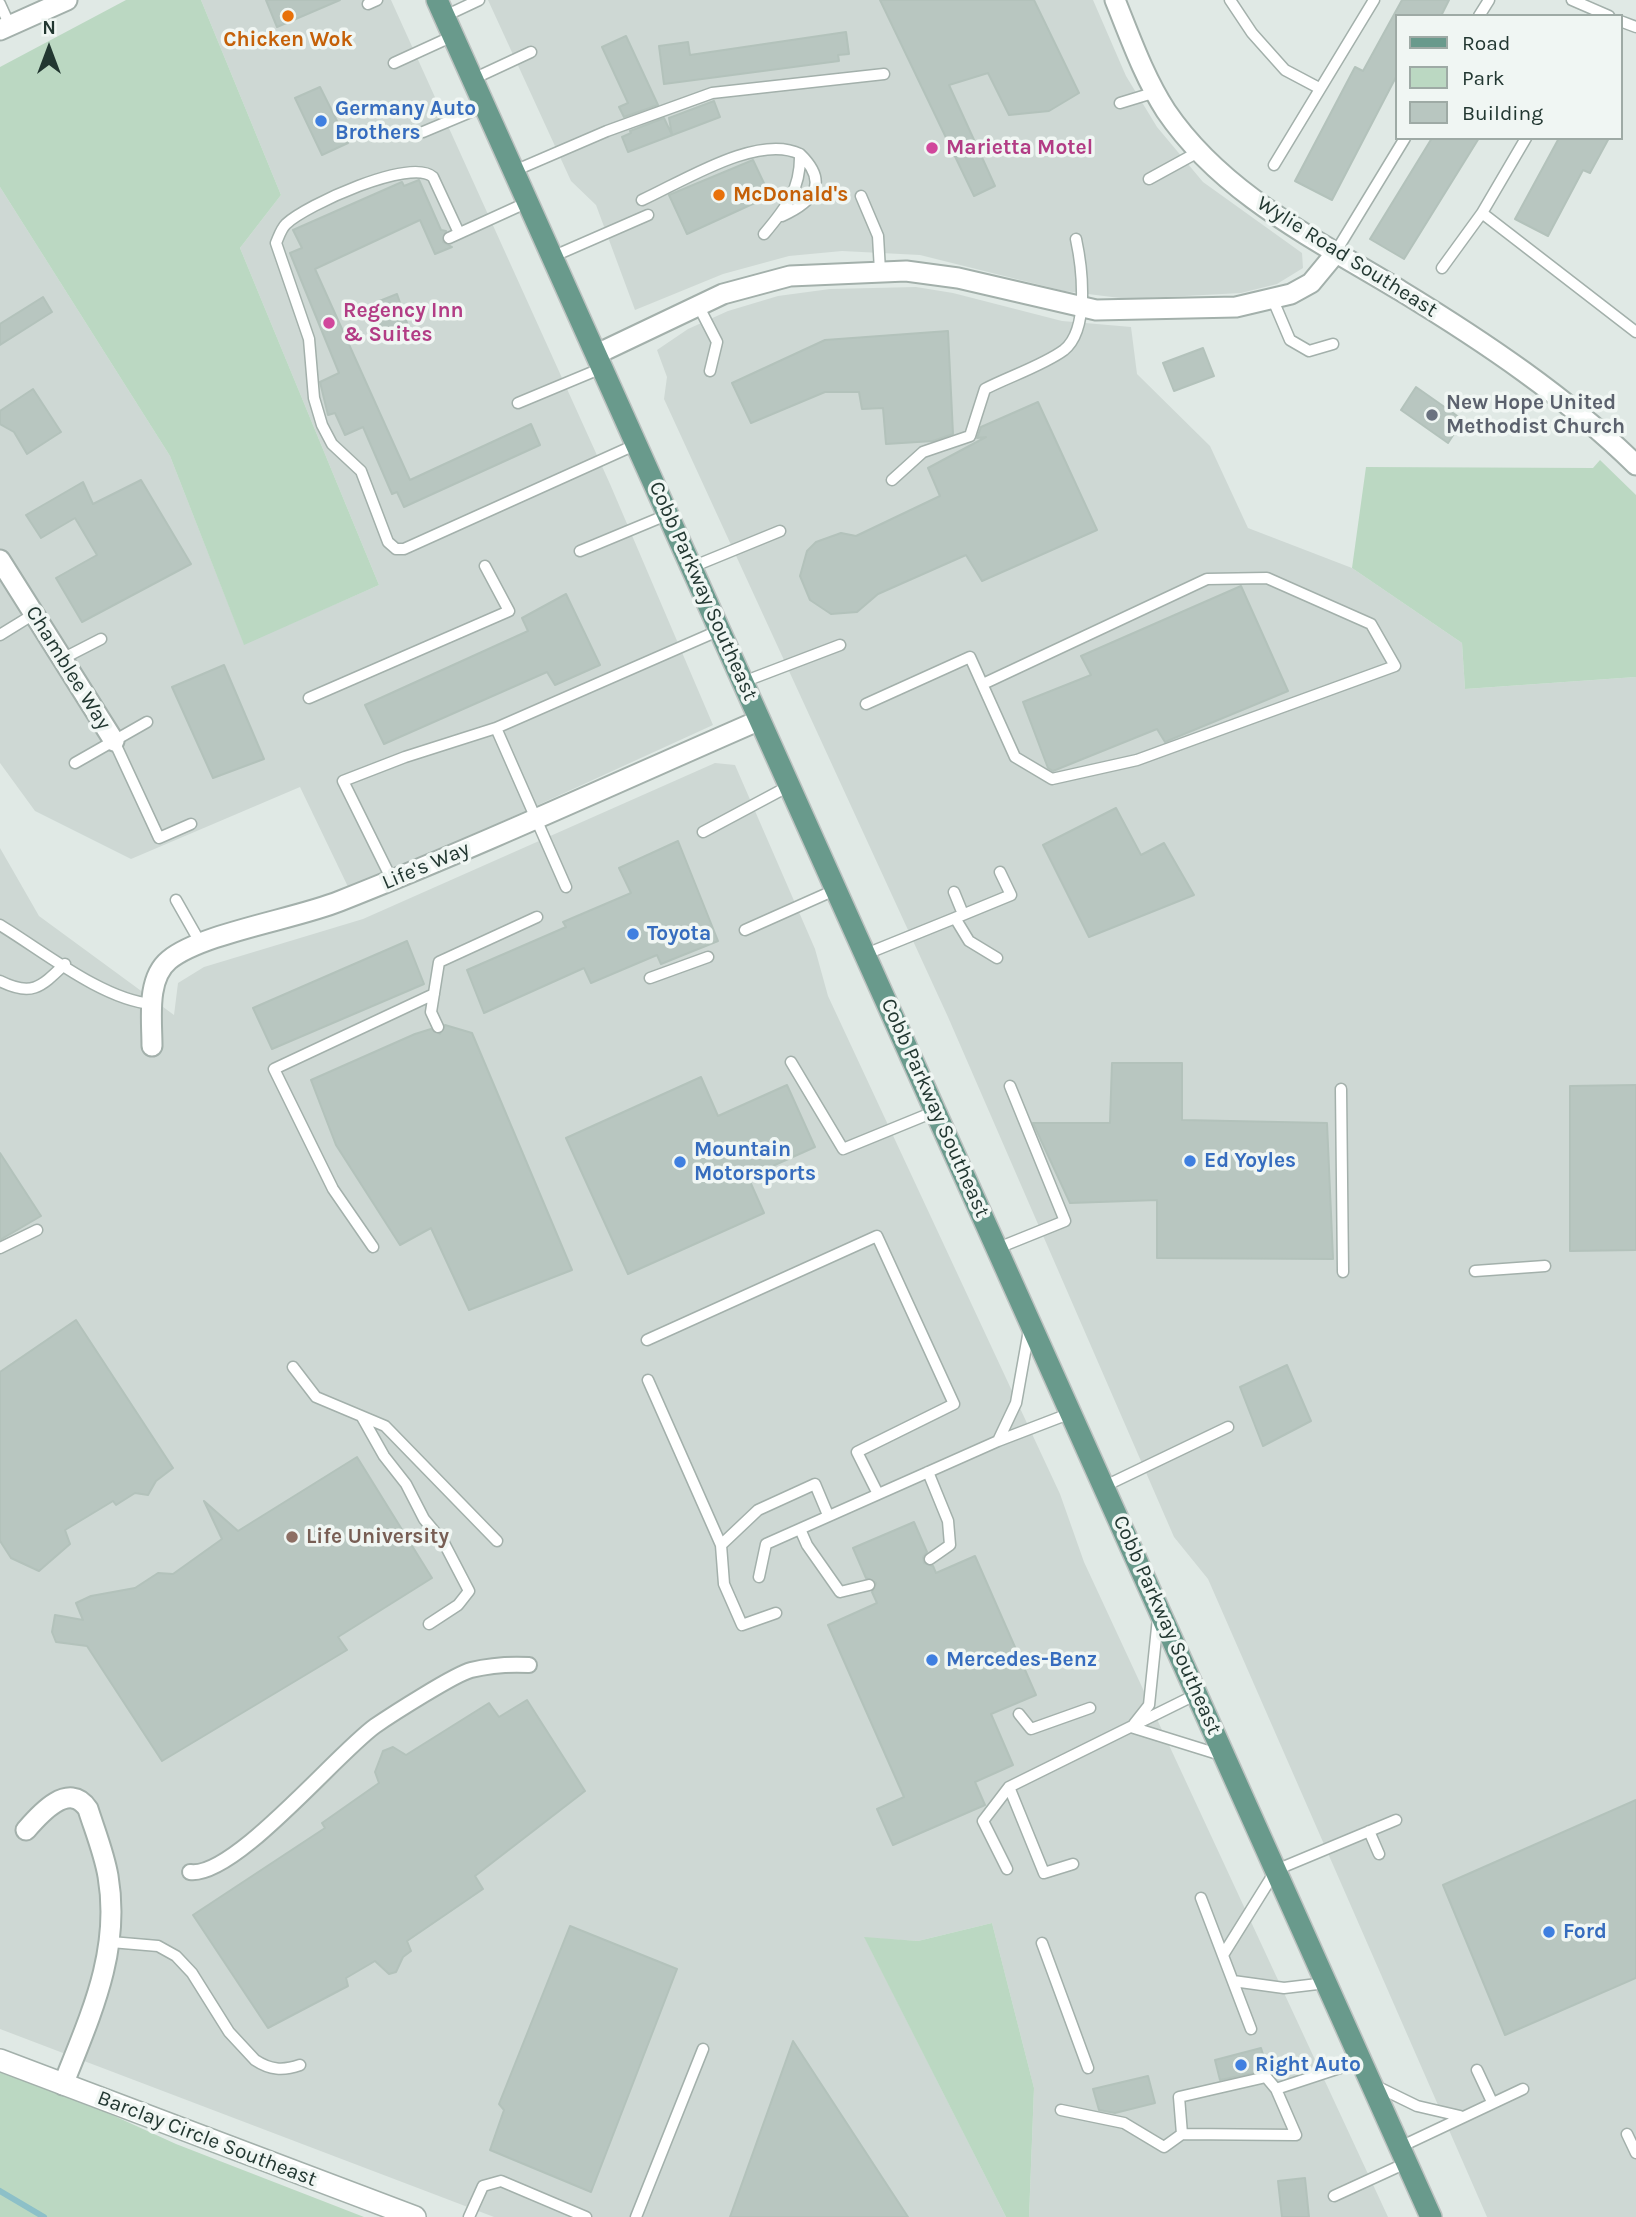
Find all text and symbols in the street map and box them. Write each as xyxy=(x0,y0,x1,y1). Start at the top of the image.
marker: Chicken Wok xyxy=(280,8,296,24)
north arrow xyxy=(14,14,84,84)
legend xyxy=(1394,14,1622,140)
text: N xyxy=(42,17,56,39)
place label: Chicken Wok xyxy=(223,27,353,53)
text: Road xyxy=(1462,31,1510,55)
text: Park xyxy=(1462,66,1505,90)
place label: Germany Auto Brothers xyxy=(335,96,476,146)
text: Building xyxy=(1462,101,1543,125)
marker: Germany Auto Brothers xyxy=(313,113,329,129)
place label: Marietta Motel xyxy=(946,135,1093,161)
marker: Marietta Motel xyxy=(924,140,940,156)
place label: McDonald's xyxy=(733,182,848,208)
marker: McDonald's xyxy=(711,187,727,203)
street label: Wylie Road Southeast xyxy=(1252,191,1442,323)
place label: Regency Inn & Suites xyxy=(343,298,464,348)
marker: Regency Inn & Suites xyxy=(321,315,337,331)
place label: New Hope United Methodist Church xyxy=(1446,390,1625,440)
marker: New Hope United Methodist Church xyxy=(1424,407,1440,423)
street label: Cobb Parkway Southeast xyxy=(643,478,763,704)
street label: Chamblee Way xyxy=(20,602,116,734)
street label: Life's Way xyxy=(379,836,473,896)
place label: Toyota xyxy=(647,921,711,947)
marker: Toyota xyxy=(625,926,641,942)
street label: Cobb Parkway Southeast xyxy=(875,995,995,1221)
place label: Mountain Motorsports xyxy=(694,1137,816,1187)
place label: Ed Yoyles xyxy=(1204,1148,1296,1174)
marker: Ed Yoyles xyxy=(1182,1153,1198,1169)
marker: Mountain Motorsports xyxy=(672,1154,688,1170)
street label: Cobb Parkway Southeast xyxy=(1107,1512,1227,1738)
place label: Life University xyxy=(306,1524,449,1550)
marker: Life University xyxy=(284,1529,300,1545)
place label: Mercedes-Benz xyxy=(946,1647,1097,1673)
marker: Mercedes-Benz xyxy=(924,1652,940,1668)
place label: Ford xyxy=(1563,1919,1607,1945)
marker: Ford xyxy=(1541,1924,1557,1940)
place label: Right Auto xyxy=(1255,2052,1361,2078)
marker: Right Auto xyxy=(1233,2057,1249,2073)
street label: Barclay Circle Southeast xyxy=(94,2085,320,2193)

